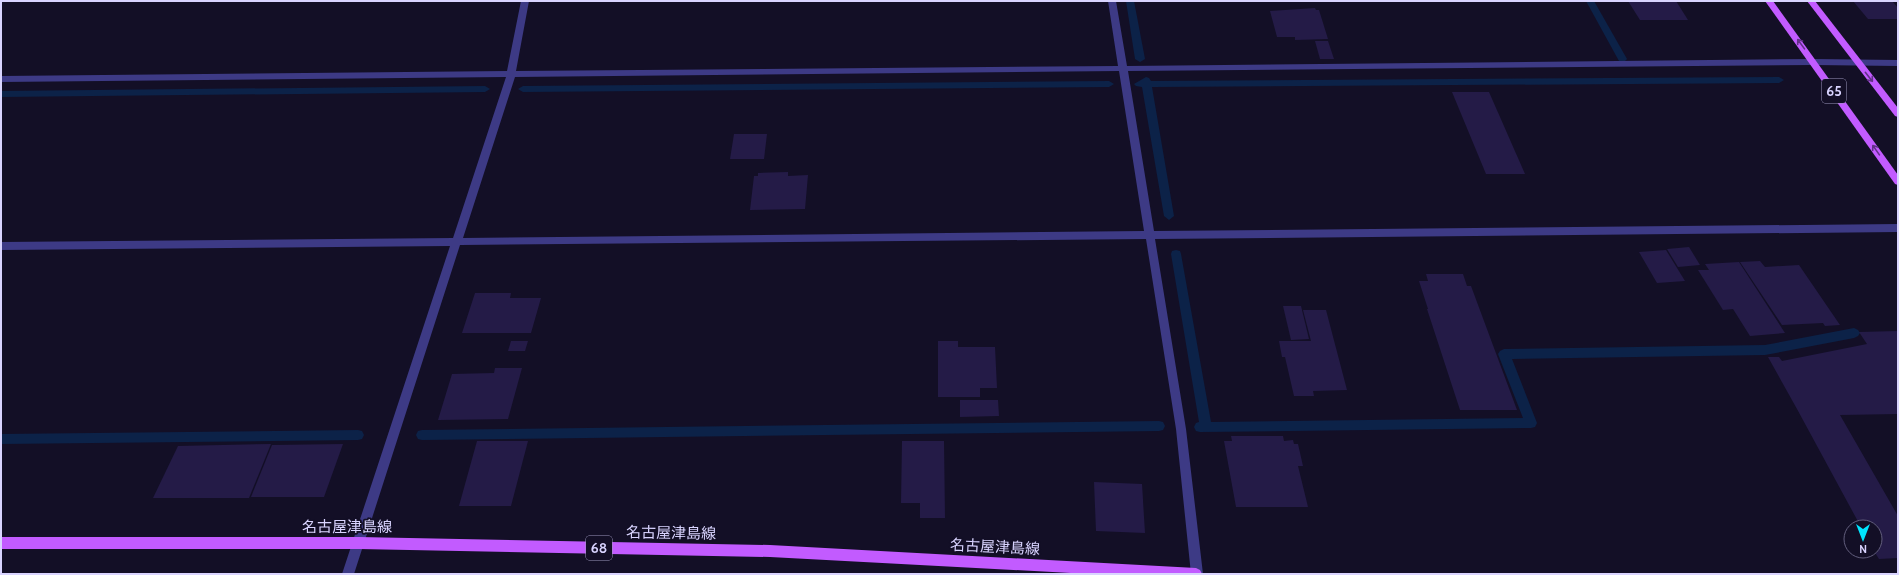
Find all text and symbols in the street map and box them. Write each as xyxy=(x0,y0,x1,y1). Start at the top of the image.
one-way arrow xyxy=(1797,39,1805,50)
one-way arrow xyxy=(1865,71,1873,82)
road number: 65 xyxy=(1822,79,1846,103)
one-way arrow xyxy=(1872,145,1880,156)
street label: 名古屋津島線 xyxy=(302,518,392,536)
north arrow xyxy=(1843,519,1883,559)
street label: 名古屋津島線 xyxy=(626,523,716,543)
road number: 68 xyxy=(586,536,612,560)
street label: 名古屋津島線 xyxy=(950,536,1040,558)
text: N xyxy=(1859,542,1867,556)

